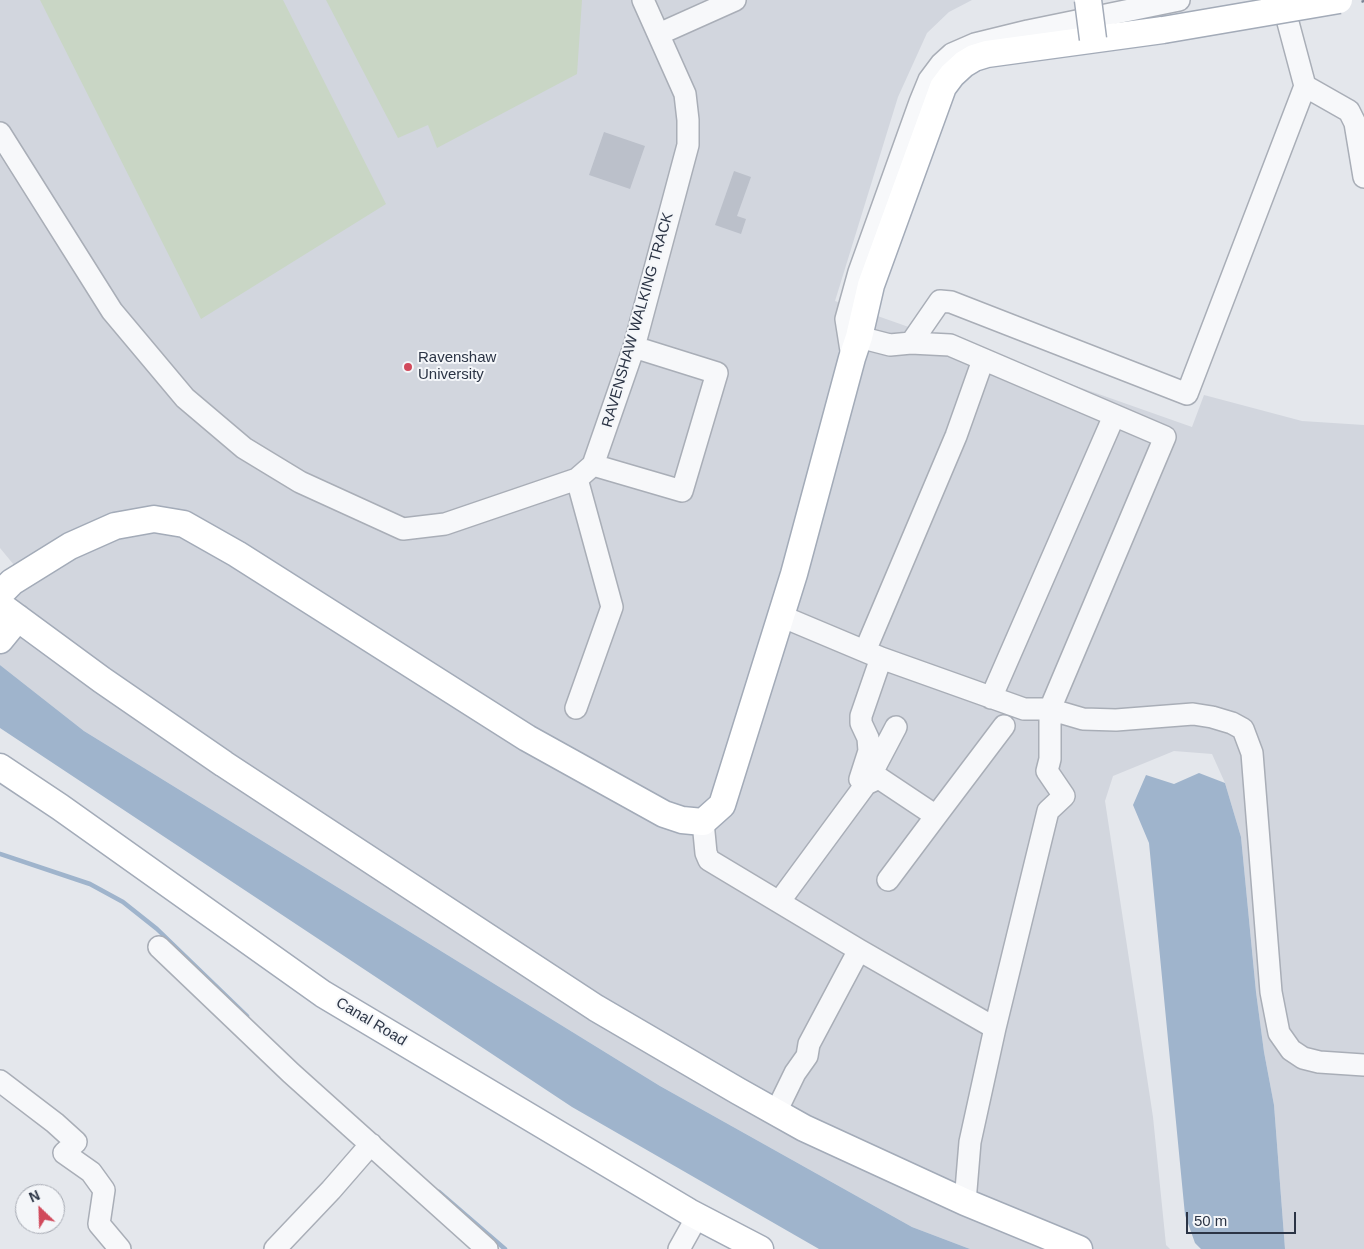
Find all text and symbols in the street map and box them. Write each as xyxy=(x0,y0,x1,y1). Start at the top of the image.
street label: RAVENSHAW WALKING TRACK xyxy=(599,210,677,430)
place label: Ravenshaw University xyxy=(418,349,496,384)
marker: Ravenshaw University xyxy=(402,361,414,373)
street label: Canal Road xyxy=(332,994,410,1050)
north arrow xyxy=(15,1184,65,1234)
text: N xyxy=(26,1187,42,1206)
scale bar xyxy=(1189,1202,1299,1234)
text: 50 m xyxy=(1194,1212,1227,1229)

